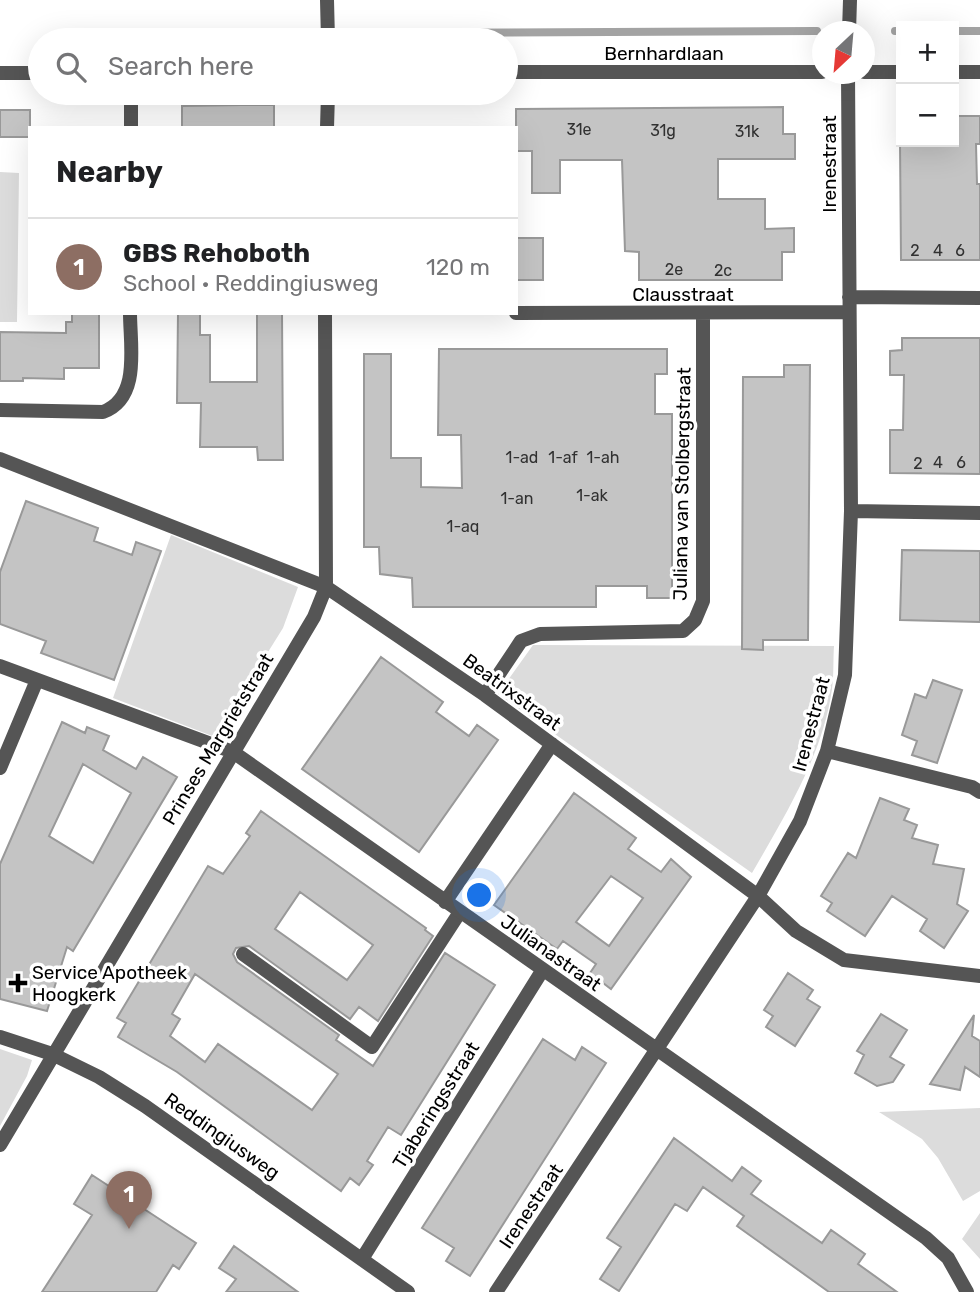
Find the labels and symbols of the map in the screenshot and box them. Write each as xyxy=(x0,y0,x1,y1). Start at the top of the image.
north arrow xyxy=(812,21,875,84)
street label: Bernhardlaan xyxy=(604,42,724,65)
street label: Irenestraat xyxy=(818,115,841,213)
house number: 31e xyxy=(566,120,592,139)
house number: 31g xyxy=(650,121,676,140)
house number: 31k xyxy=(735,122,760,141)
house number: 2 xyxy=(910,241,920,260)
house number: 4 xyxy=(933,241,943,260)
house number: 6 xyxy=(955,241,965,260)
house number: 2e xyxy=(665,260,683,279)
house number: 2c xyxy=(714,261,732,280)
street label: Clausstraat xyxy=(632,283,734,306)
street label: Juliana van Stolbergstraat xyxy=(668,366,696,601)
house number: 1-ad xyxy=(506,448,538,467)
house number: 1-af xyxy=(548,448,579,467)
house number: 1-ah xyxy=(587,448,620,467)
house number: 4 xyxy=(933,453,943,472)
house number: 6 xyxy=(956,453,966,472)
house number: 2 xyxy=(913,454,923,473)
house number: 1-ak xyxy=(576,486,608,505)
house number: 1-an xyxy=(501,489,533,508)
house number: 1-aq xyxy=(447,517,479,536)
street label: Prinses Margrietstraat xyxy=(158,648,279,829)
street label: Beatrixstraat xyxy=(458,649,566,736)
street label: Irenestraat xyxy=(787,673,835,774)
your location xyxy=(462,878,496,912)
street label: Julianastraat xyxy=(496,910,606,996)
place label: Service Apotheek Hoogkerk xyxy=(32,961,187,1006)
marker: Service Apotheek Hoogkerk xyxy=(10,975,26,991)
street label: Tjaberingsstraat xyxy=(388,1037,484,1173)
street label: Reddingiusweg xyxy=(160,1088,284,1184)
street label: Irenestraat xyxy=(494,1159,568,1253)
pin: 1 xyxy=(106,1171,152,1229)

